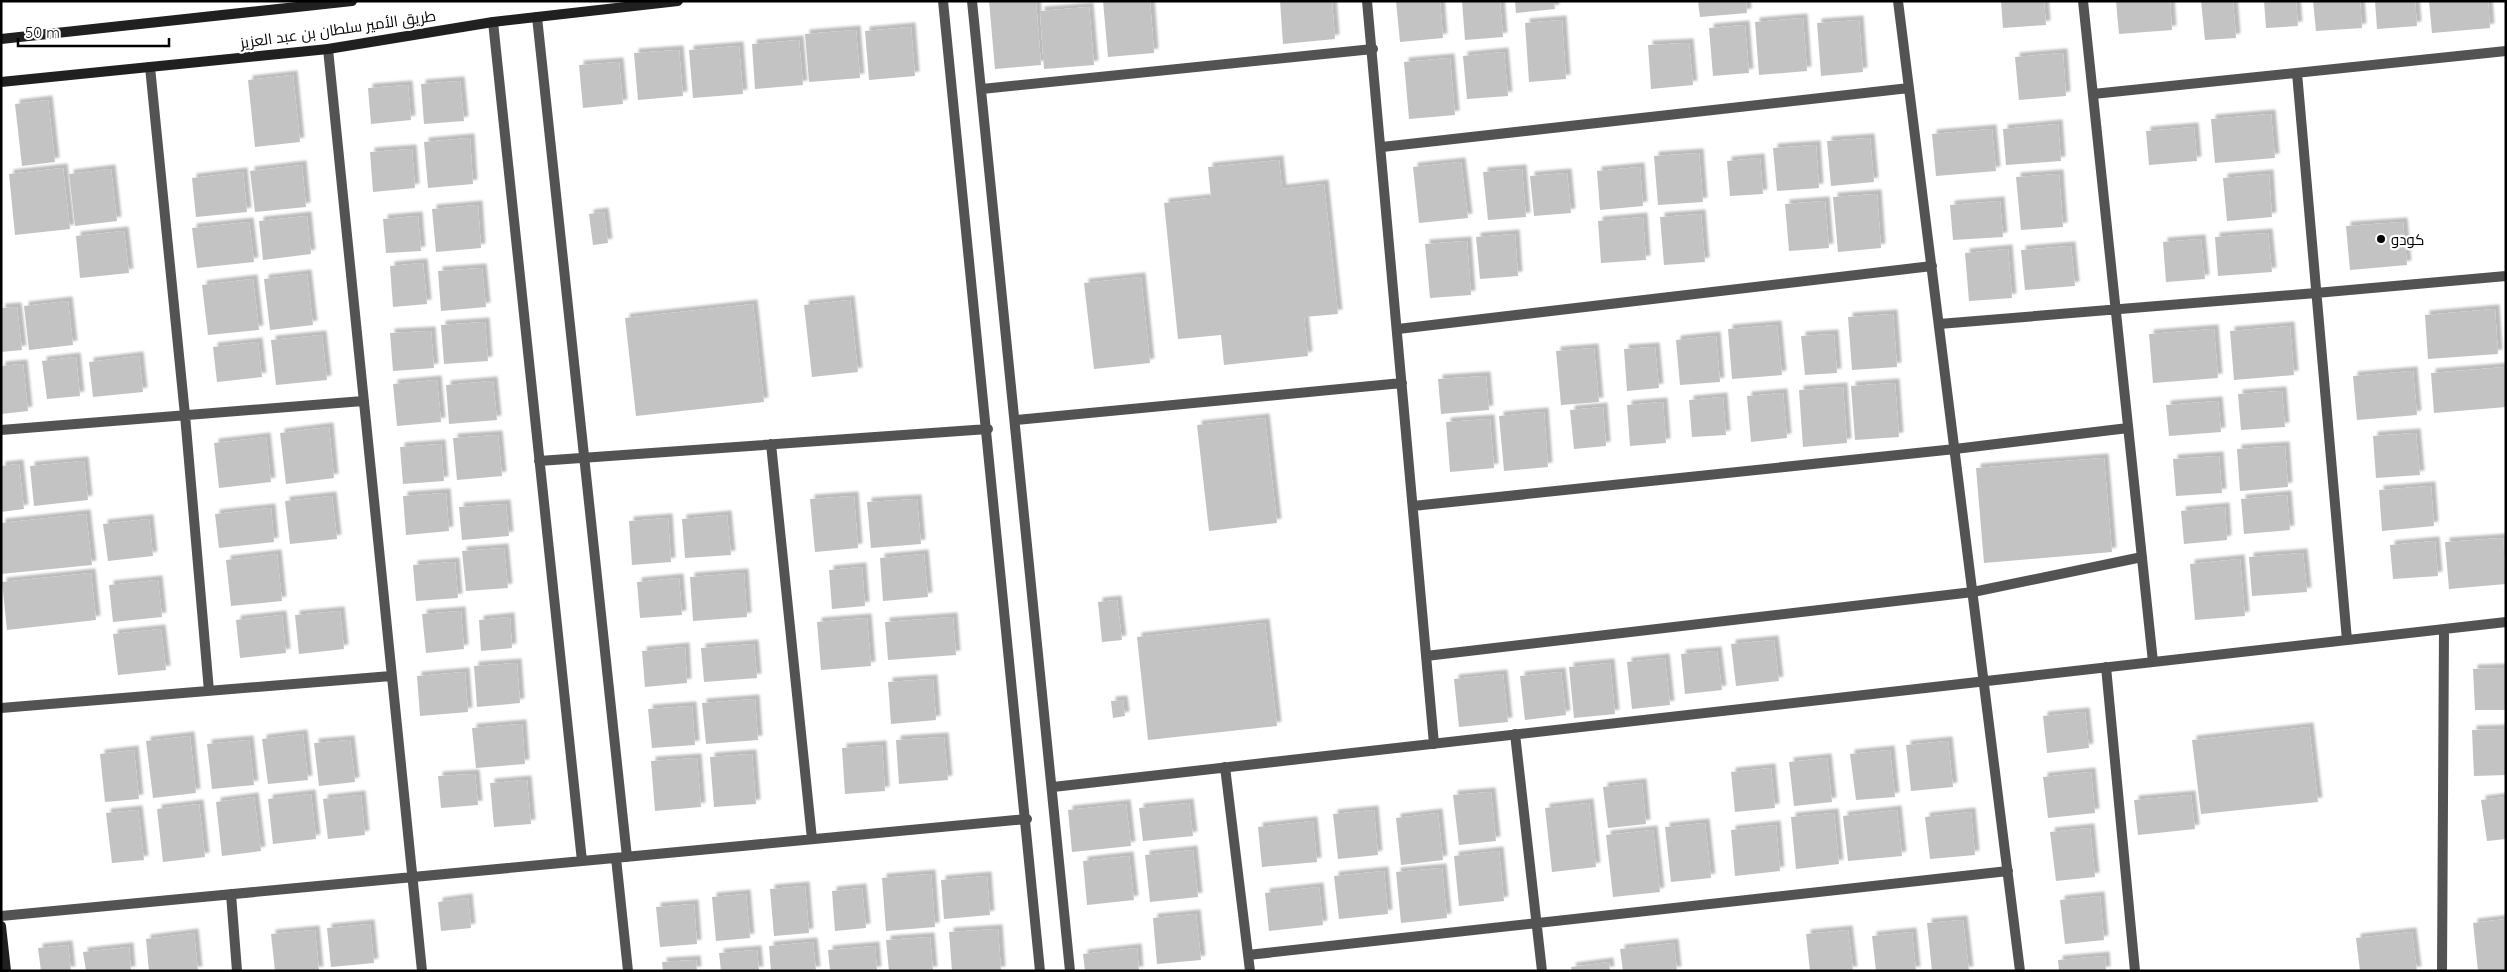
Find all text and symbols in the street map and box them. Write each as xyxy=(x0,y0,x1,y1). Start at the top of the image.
street label: طريق الأمير سلطان بن عبد العزيز xyxy=(238,6,437,53)
scale bar xyxy=(18,15,169,47)
text: 50 m xyxy=(25,23,60,42)
place label: كودو xyxy=(2391,230,2424,249)
marker: كودو xyxy=(2375,233,2387,245)

